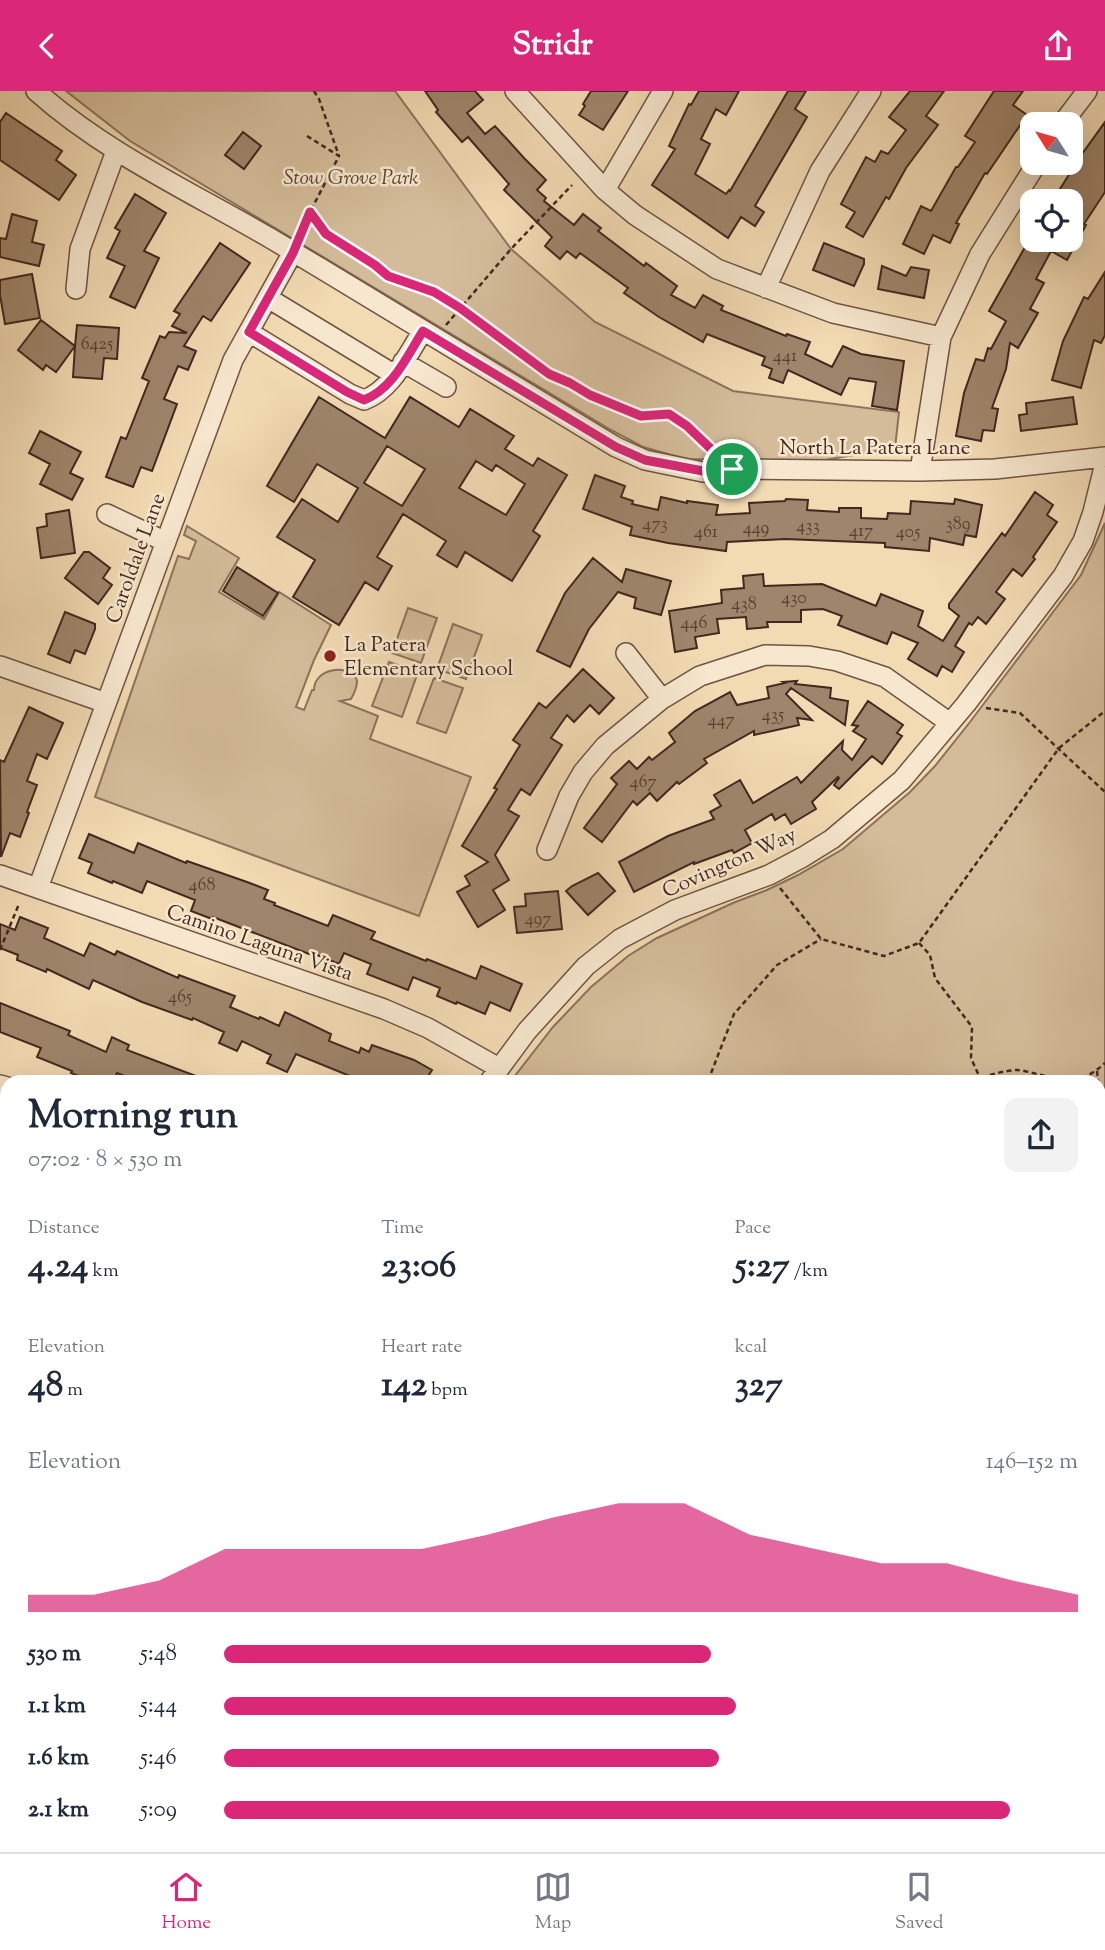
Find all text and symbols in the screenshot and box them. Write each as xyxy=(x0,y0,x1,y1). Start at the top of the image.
text: Stridr xyxy=(512,23,593,69)
icon: back xyxy=(28,27,66,65)
icon: share xyxy=(1039,27,1077,65)
north arrow xyxy=(1020,112,1083,175)
map controls xyxy=(1020,112,1083,252)
park label: Stow Grove Park xyxy=(283,164,419,194)
button: locate xyxy=(1020,189,1083,252)
house number: 6425 xyxy=(81,332,113,358)
house number: 441 xyxy=(773,344,797,370)
street label: North La Patera Lane xyxy=(780,434,970,464)
pin xyxy=(702,439,762,499)
icon: arrive xyxy=(713,450,751,488)
street label: Caroldale Lane xyxy=(99,489,174,628)
house number: 473 xyxy=(642,512,668,538)
house number: 389 xyxy=(945,512,971,538)
house number: 433 xyxy=(796,514,820,540)
house number: 449 xyxy=(743,516,770,542)
house number: 417 xyxy=(849,519,873,545)
house number: 461 xyxy=(694,520,718,546)
house number: 405 xyxy=(896,520,920,546)
house number: 430 xyxy=(781,586,807,612)
house number: 438 xyxy=(731,592,757,618)
house number: 446 xyxy=(681,611,708,637)
place label: La Patera Elementary School xyxy=(344,631,514,685)
marker: La Patera Elementary School xyxy=(322,648,338,664)
house number: 435 xyxy=(762,703,784,729)
house number: 447 xyxy=(707,708,735,734)
house number: 467 xyxy=(630,770,656,796)
street label: Covington Way xyxy=(658,821,802,907)
house number: 468 xyxy=(189,873,215,899)
street label: Camino Laguna Vista xyxy=(162,898,357,990)
house number: 497 xyxy=(525,907,551,933)
house number: 465 xyxy=(168,985,192,1011)
text: Morning run xyxy=(28,1091,238,1145)
button: share xyxy=(1004,1098,1078,1172)
text: 07:02 · 8 × 530 m xyxy=(28,1144,182,1177)
text: Distance xyxy=(28,1215,100,1242)
text: Time xyxy=(381,1215,424,1242)
text: Pace xyxy=(735,1215,771,1242)
text: 4.24 xyxy=(28,1242,88,1293)
text: 23:06 xyxy=(381,1242,457,1293)
text: 5:27 xyxy=(735,1242,790,1293)
text: km xyxy=(88,1258,119,1285)
text: /km xyxy=(790,1258,828,1285)
text: Elevation xyxy=(28,1334,105,1361)
text: Heart rate xyxy=(381,1334,462,1361)
text: kcal xyxy=(735,1334,767,1361)
text: 48 xyxy=(28,1361,63,1412)
text: 142 xyxy=(381,1361,427,1412)
text: 327 xyxy=(735,1361,783,1412)
text: m xyxy=(63,1377,83,1404)
text: bpm xyxy=(427,1377,468,1404)
text: Elevation xyxy=(28,1446,121,1479)
text: 146–152 m xyxy=(986,1446,1078,1479)
text: 530 m xyxy=(28,1638,81,1671)
text: 5:48 xyxy=(140,1638,177,1671)
text: 1.1 km xyxy=(28,1690,86,1723)
text: 5:44 xyxy=(140,1690,177,1723)
text: 1.6 km xyxy=(28,1742,89,1775)
text: 5:46 xyxy=(140,1742,177,1775)
text: 2.1 km xyxy=(28,1794,89,1827)
text: 5:09 xyxy=(140,1794,177,1827)
tab: Home xyxy=(161,1868,211,1937)
tab: Map xyxy=(534,1868,572,1937)
tab: Saved xyxy=(895,1868,944,1937)

